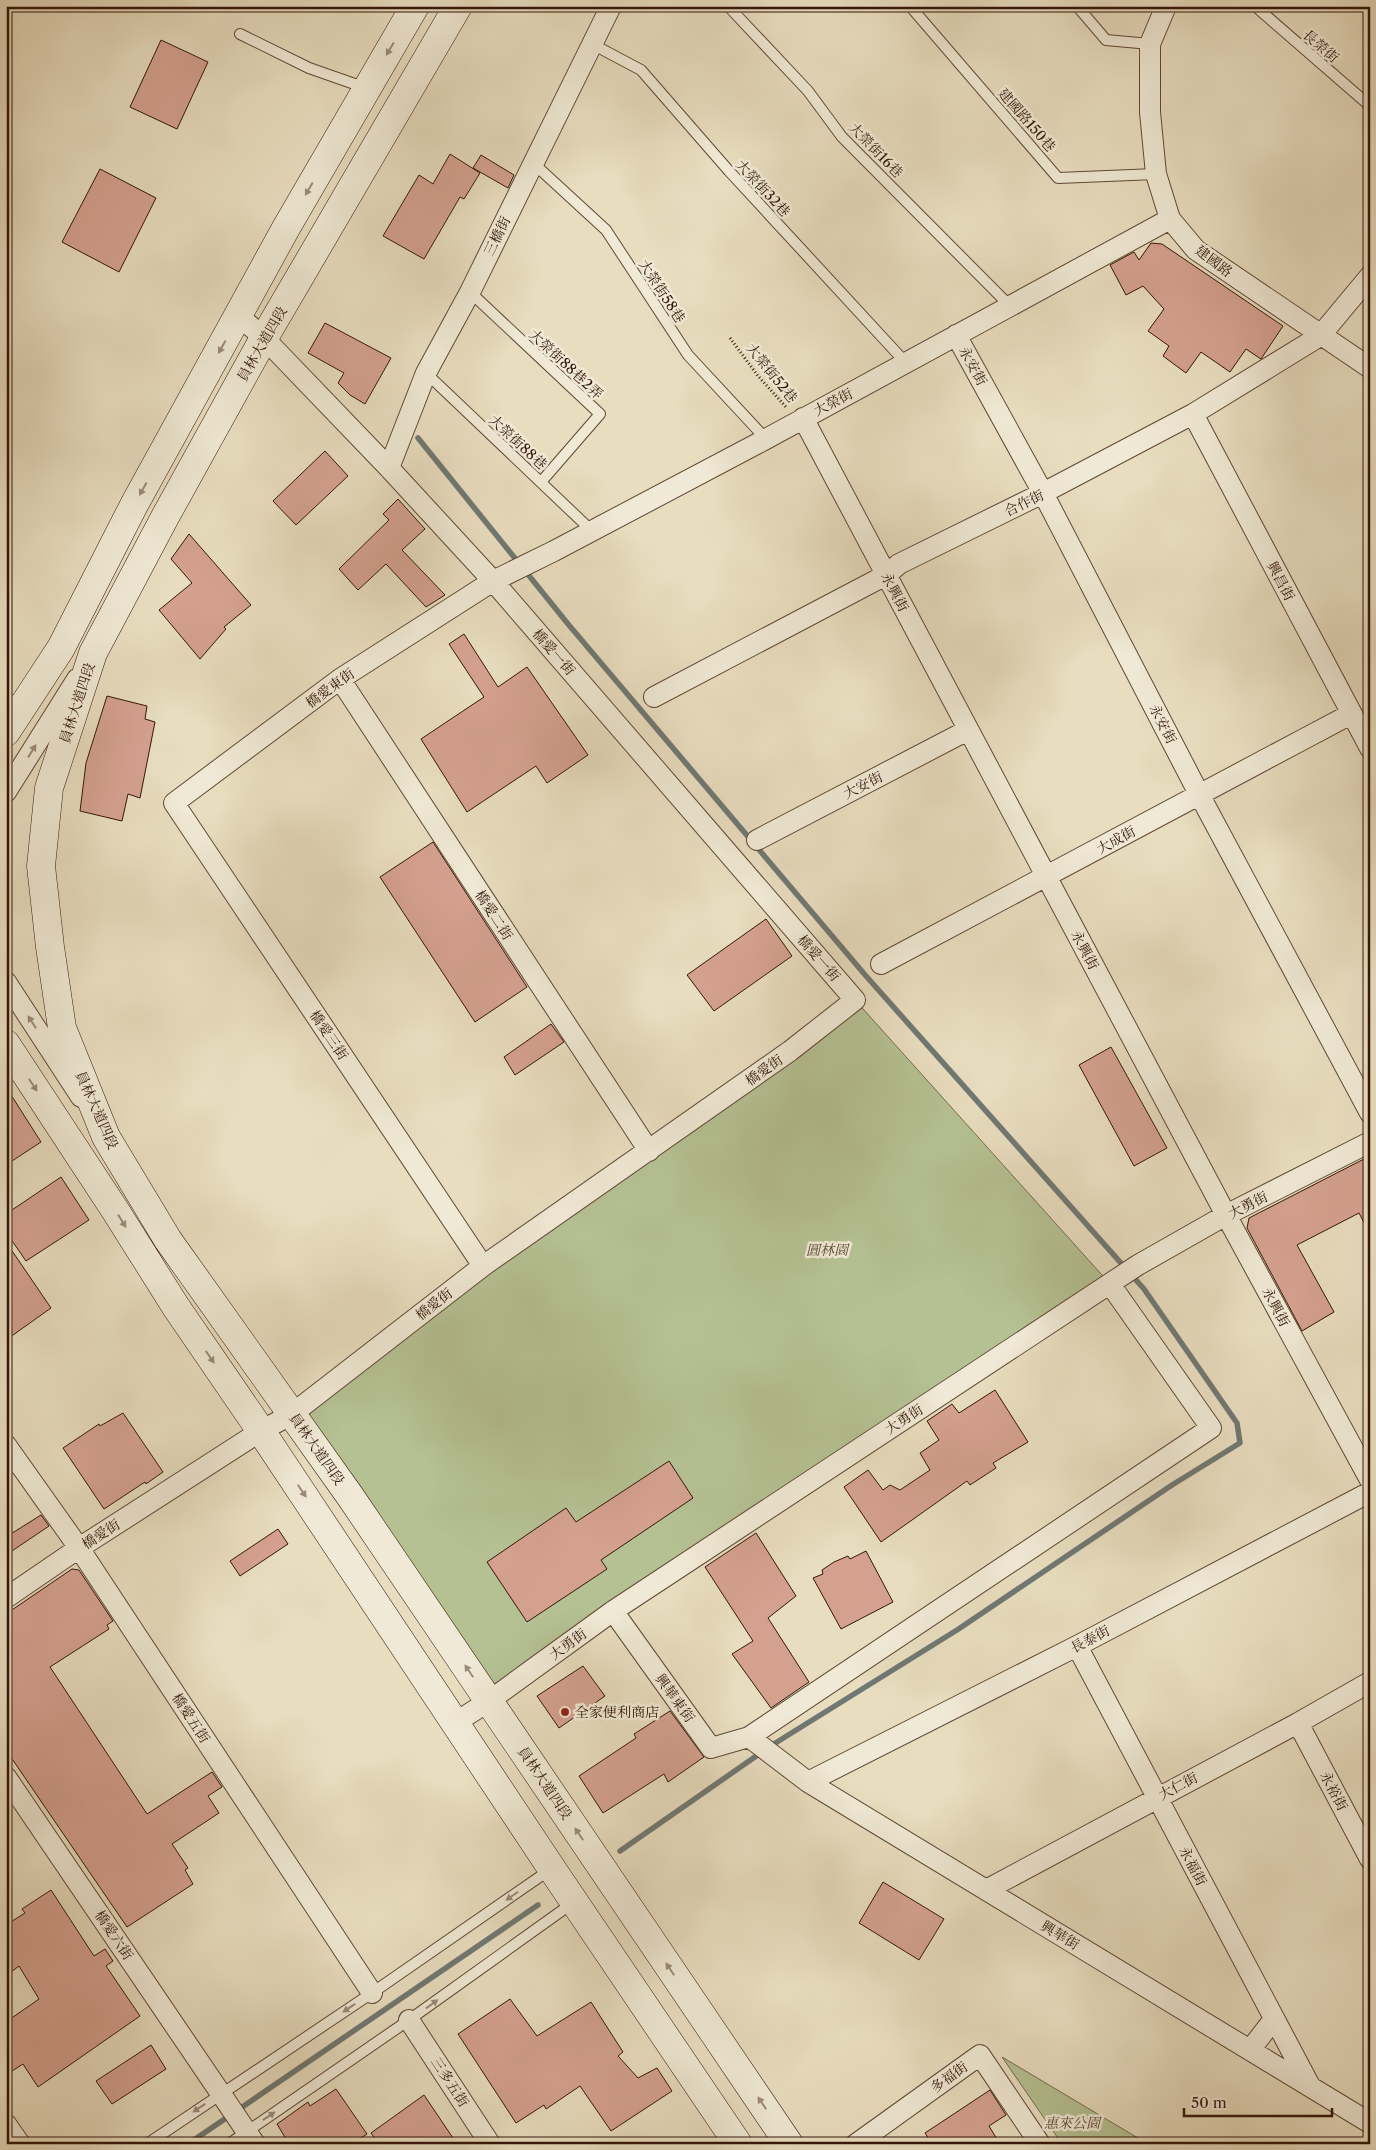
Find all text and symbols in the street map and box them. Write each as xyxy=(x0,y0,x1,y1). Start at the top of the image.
street label: 長榮街 xyxy=(1299,25,1343,67)
one-way arrow xyxy=(386,42,395,55)
street label: 建國路150巷 xyxy=(994,85,1060,155)
street label: 大榮街16巷 xyxy=(845,119,907,181)
street label: 大榮街32巷 xyxy=(732,156,794,220)
one-way arrow xyxy=(304,183,313,196)
street label: 三橋街 xyxy=(480,213,514,259)
street label: 建國路 xyxy=(1192,241,1236,281)
street label: 大榮街58巷 xyxy=(635,256,689,326)
street label: 員林大道四段 xyxy=(233,303,291,385)
street label: 大榮街88巷2弄 xyxy=(525,325,607,403)
one-way arrow xyxy=(218,339,226,354)
street label: 大榮街52巷 xyxy=(742,339,802,407)
street label: 永安街 xyxy=(955,343,991,389)
street label: 大榮街 xyxy=(810,384,856,420)
street label: 大榮街88巷 xyxy=(485,411,551,473)
one-way arrow xyxy=(139,481,147,496)
street label: 合作街 xyxy=(1001,486,1047,520)
street label: 興昌街 xyxy=(1263,558,1299,604)
street label: 永興街 xyxy=(877,569,913,615)
street label: 橋愛一街 xyxy=(529,625,579,679)
street label: 員林大道四段 xyxy=(55,660,99,746)
street label: 橋愛東街 xyxy=(302,664,358,712)
street label: 永安街 xyxy=(1145,701,1181,747)
one-way arrow xyxy=(27,744,37,757)
street label: 大安街 xyxy=(840,767,886,803)
street label: 大成街 xyxy=(1093,822,1139,858)
street label: 橋愛二街 xyxy=(471,887,517,943)
street label: 永興街 xyxy=(1067,927,1103,973)
street label: 橋愛一街 xyxy=(794,931,844,985)
street label: 橋愛三街 xyxy=(306,1007,352,1063)
one-way arrow xyxy=(28,1016,37,1029)
street label: 橋愛街 xyxy=(742,1051,786,1089)
street label: 員林大道四段 xyxy=(72,1068,122,1152)
one-way arrow xyxy=(28,1078,38,1091)
street label: 大勇街 xyxy=(1225,1187,1271,1223)
one-way arrow xyxy=(117,1214,126,1227)
park label: 圓林園 xyxy=(806,1241,850,1259)
street label: 橋愛街 xyxy=(412,1284,456,1324)
street label: 永興街 xyxy=(1258,1284,1294,1330)
one-way arrow xyxy=(205,1350,215,1364)
street label: 大勇街 xyxy=(881,1400,927,1438)
street label: 員林大道四段 xyxy=(286,1409,348,1489)
one-way arrow xyxy=(297,1485,306,1498)
street label: 橋愛街 xyxy=(78,1515,124,1553)
street label: 長泰街 xyxy=(1067,1621,1113,1657)
street label: 大勇街 xyxy=(546,1624,590,1664)
one-way arrow xyxy=(464,1664,473,1678)
street label: 興華東街 xyxy=(651,1670,699,1726)
street label: 橋愛五街 xyxy=(168,1690,214,1746)
place label: 全家便利商店 xyxy=(575,1703,659,1721)
marker: 全家便利商店 xyxy=(559,1706,571,1718)
street label: 員林大道四段 xyxy=(514,1743,576,1823)
street label: 大仁街 xyxy=(1155,1768,1201,1804)
street label: 永裕街 xyxy=(1316,1768,1352,1814)
one-way arrow xyxy=(574,1828,584,1841)
street label: 永福街 xyxy=(1175,1843,1211,1889)
one-way arrow xyxy=(505,1891,519,1901)
street label: 橋愛六街 xyxy=(91,1907,137,1963)
street label: 興華街 xyxy=(1037,1916,1083,1954)
one-way arrow xyxy=(666,1962,675,1976)
one-way arrow xyxy=(425,1999,439,2009)
one-way arrow xyxy=(342,2003,356,2013)
street label: 三多五街 xyxy=(427,2054,473,2110)
street label: 多福街 xyxy=(927,2057,971,2097)
scale bar xyxy=(1184,2085,1331,2117)
text: 50 m xyxy=(1191,2093,1227,2112)
one-way arrow xyxy=(757,2097,767,2110)
one-way arrow xyxy=(193,2103,206,2113)
one-way arrow xyxy=(262,2111,276,2121)
park label: 惠來公園 xyxy=(1044,2114,1102,2132)

